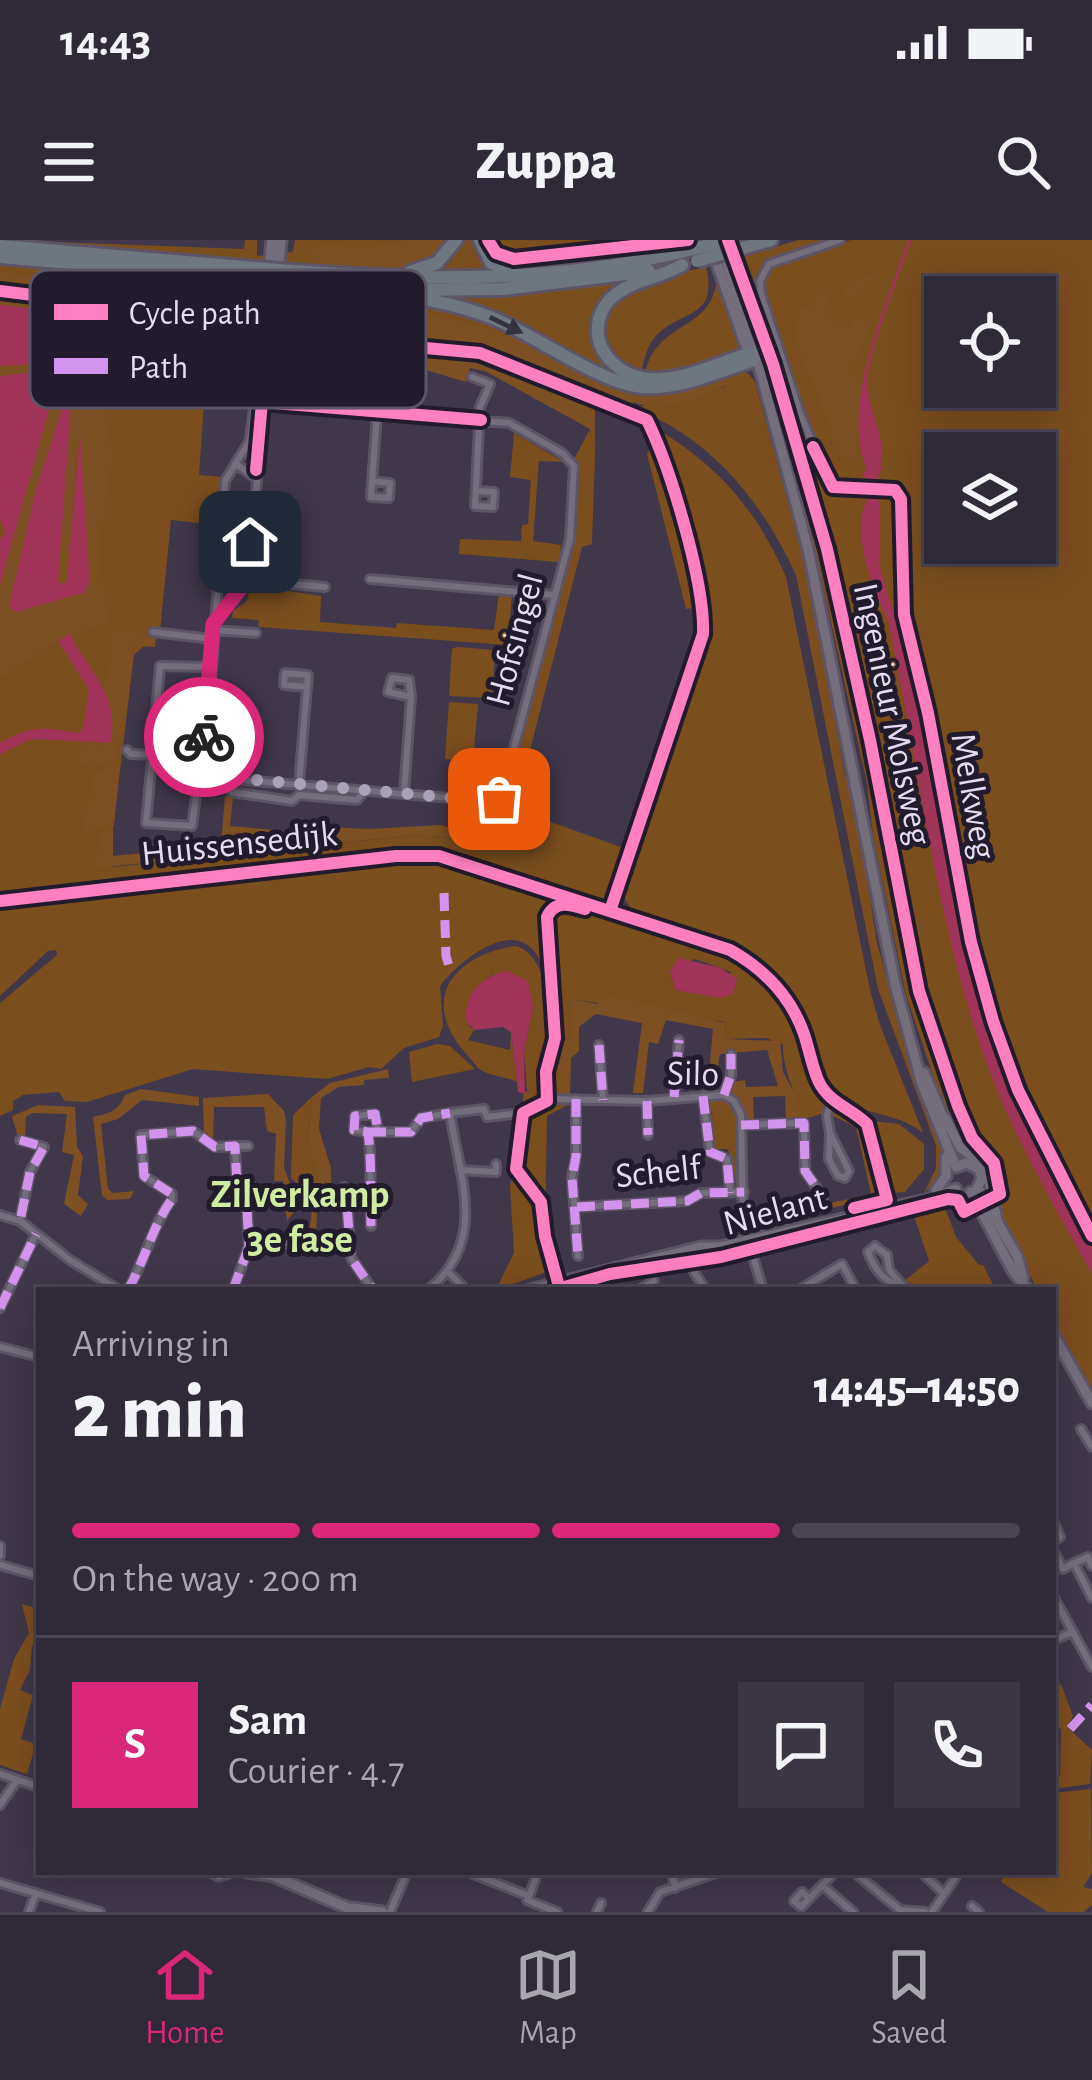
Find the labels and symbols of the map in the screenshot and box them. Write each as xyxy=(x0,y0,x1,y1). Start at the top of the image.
legend xyxy=(30,270,426,408)
text: Cycle path xyxy=(129,298,261,331)
one-way arrow xyxy=(489,315,524,335)
text: Path xyxy=(129,352,188,385)
pin xyxy=(199,491,301,593)
street label: Hofsingel xyxy=(480,570,550,710)
street label: Ingenieur Molsweg xyxy=(847,580,937,849)
courier xyxy=(144,677,264,797)
street label: Melkweg xyxy=(944,730,1002,862)
pin xyxy=(448,748,550,850)
street label: Huissensedijk xyxy=(139,816,339,872)
street label: Silo xyxy=(667,1056,719,1092)
street label: Schelf xyxy=(614,1149,704,1194)
district label: Zilverkamp 3e fase xyxy=(210,1176,390,1260)
street label: Nielant xyxy=(720,1180,831,1242)

